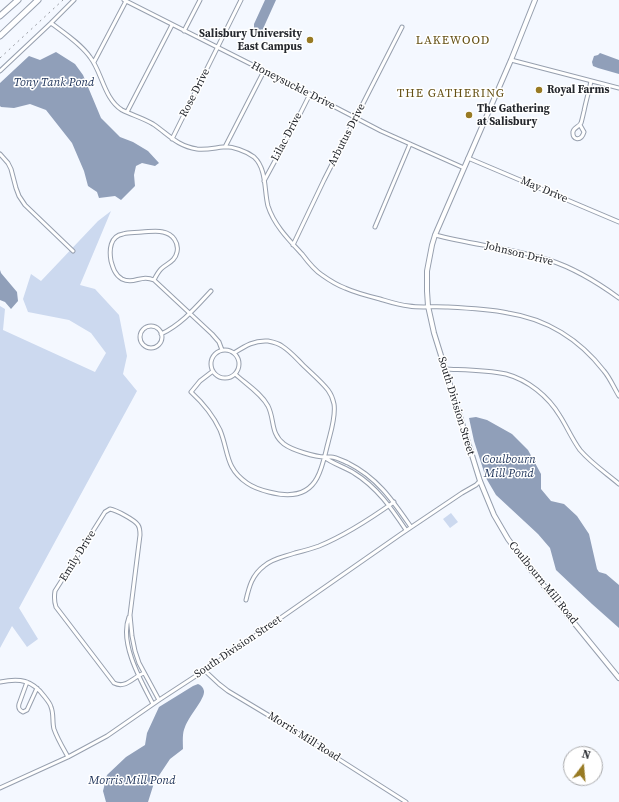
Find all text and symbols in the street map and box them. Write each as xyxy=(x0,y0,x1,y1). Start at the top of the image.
place label: Salisbury University East Campus xyxy=(199,27,302,53)
district label: LAKEWOOD xyxy=(416,34,490,48)
marker: Salisbury University East Campus xyxy=(305,35,315,45)
street label: Honeysuckle Drive xyxy=(249,59,337,113)
street label: Rose Drive xyxy=(177,67,213,119)
water label: Tony Tank Pond xyxy=(14,76,94,90)
place label: Royal Farms xyxy=(547,83,609,97)
marker: Royal Farms xyxy=(534,85,544,95)
district label: THE GATHERING xyxy=(397,87,505,101)
street label: Arbutus Drive xyxy=(326,102,368,168)
place label: The Gathering at Salisbury xyxy=(477,102,550,128)
street label: Lilac Drive xyxy=(269,110,305,164)
marker: The Gathering at Salisbury xyxy=(464,110,474,120)
street label: May Drive xyxy=(518,174,570,206)
street label: Johnson Drive xyxy=(484,239,554,269)
street label: South Division Street xyxy=(435,355,477,457)
water label: Coulbourn Mill Pond xyxy=(482,453,536,481)
street label: Emily Drive xyxy=(57,528,99,584)
street label: Coulbourn Mill Road xyxy=(506,539,580,627)
street label: South Division Street xyxy=(192,613,284,681)
street label: Morris Mill Road xyxy=(265,709,343,765)
north arrow xyxy=(563,746,603,786)
text: N xyxy=(580,747,592,763)
water label: Morris Mill Pond xyxy=(89,774,175,788)

